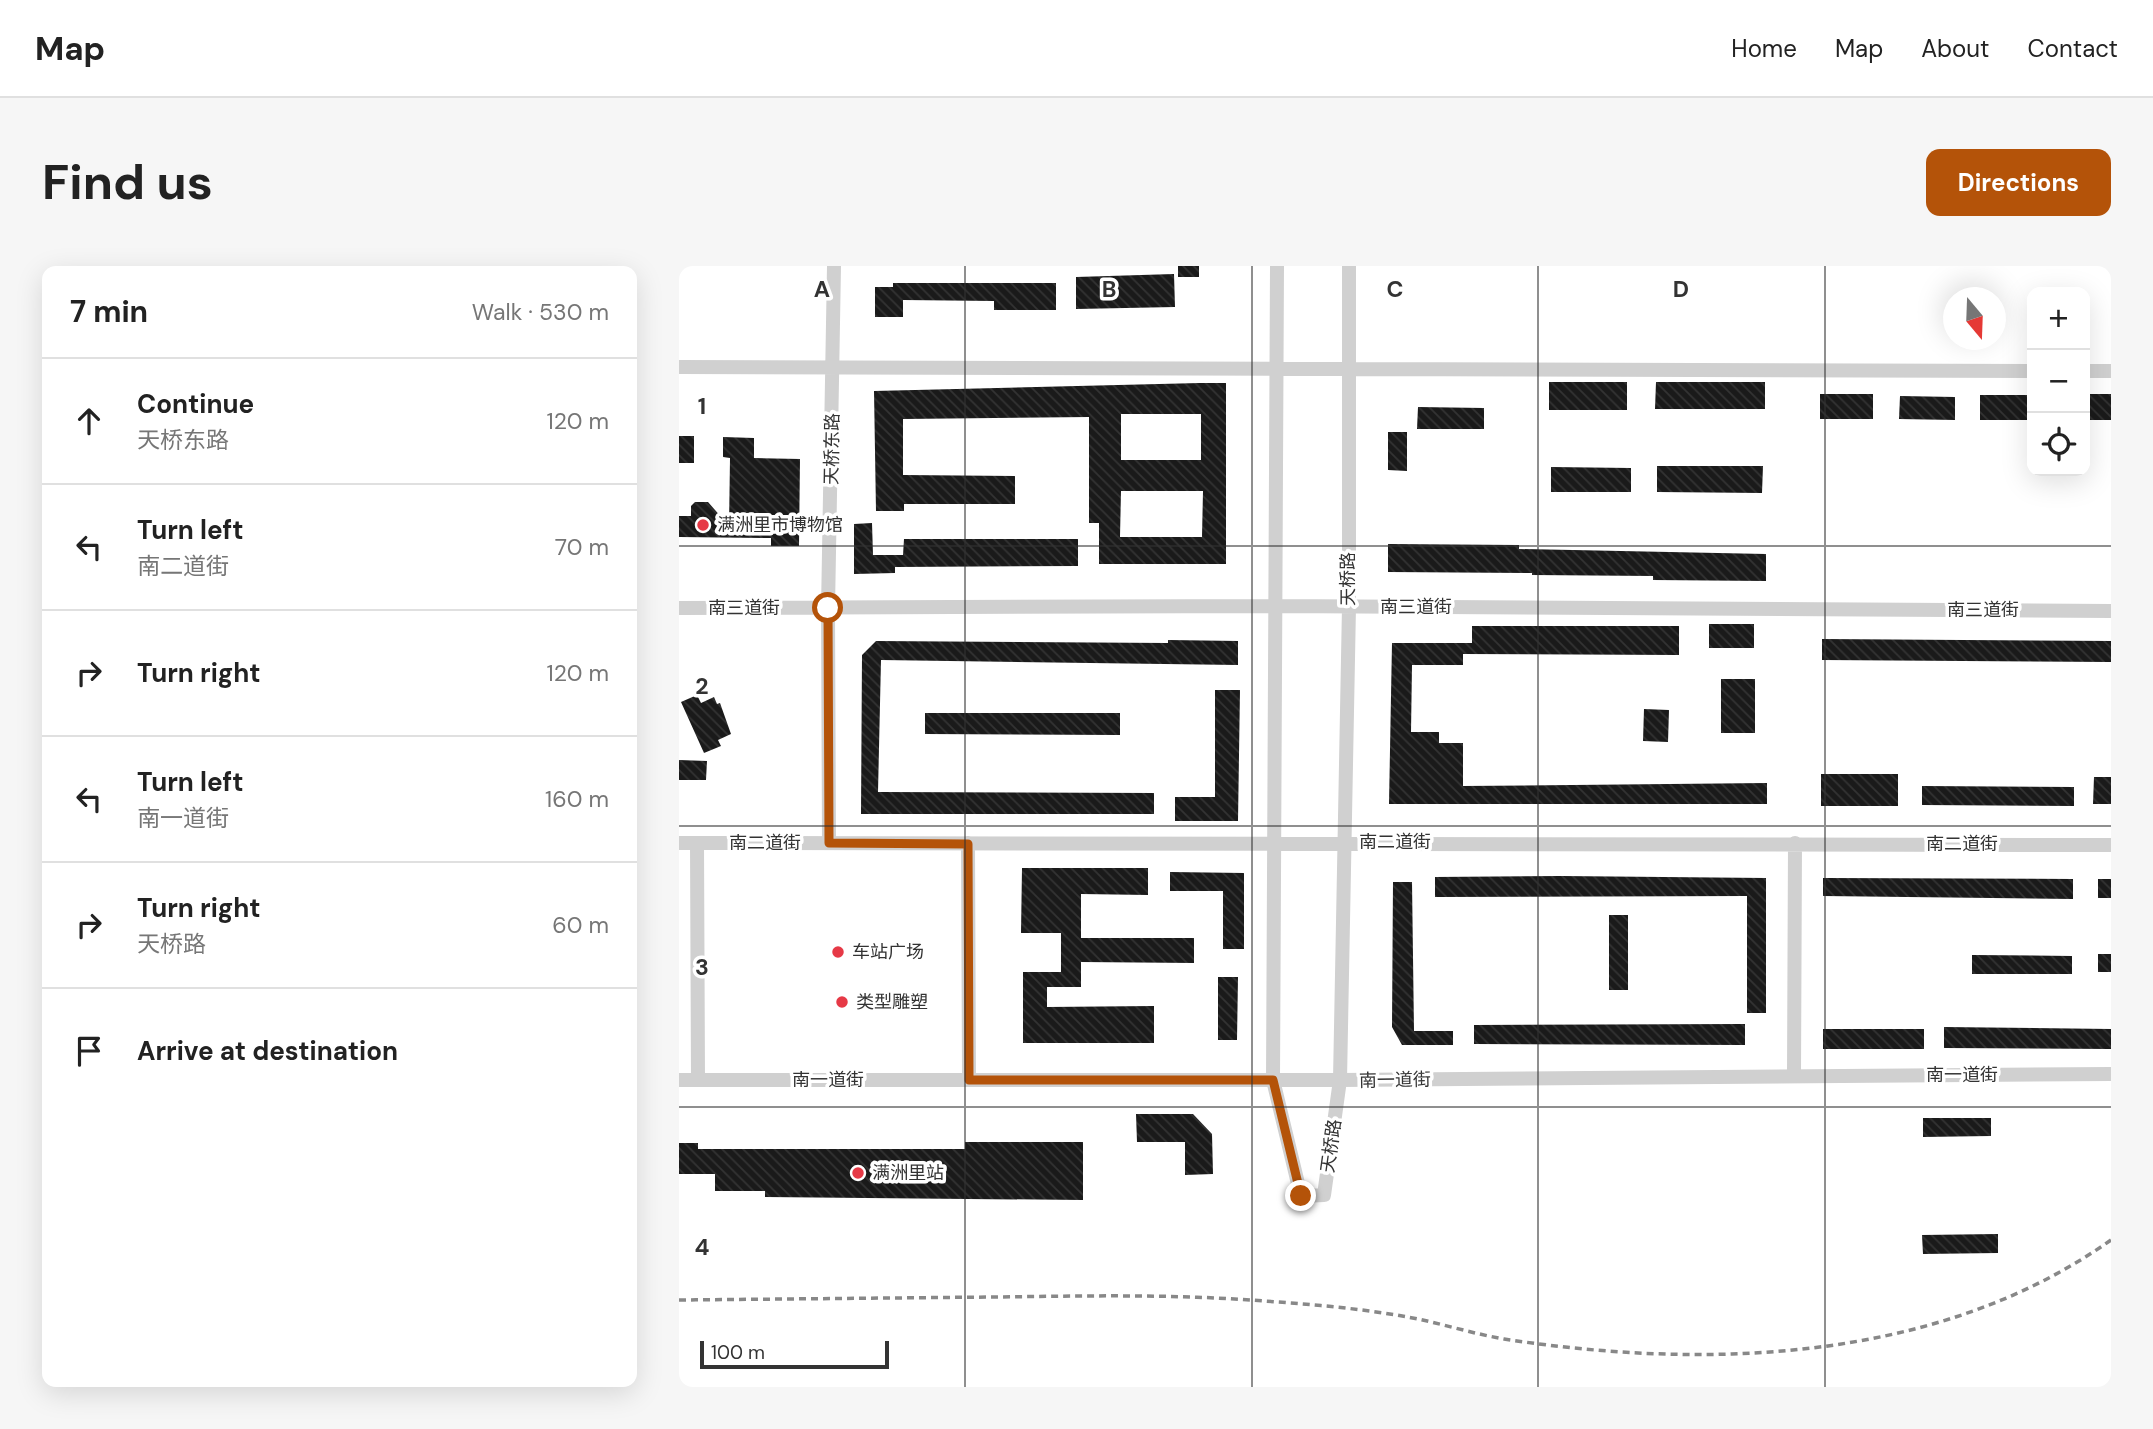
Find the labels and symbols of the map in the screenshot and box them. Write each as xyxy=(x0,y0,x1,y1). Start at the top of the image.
text: A xyxy=(814,274,830,304)
text: B xyxy=(1102,274,1116,304)
text: C xyxy=(1387,274,1403,304)
text: D xyxy=(1673,274,1689,304)
north arrow xyxy=(1943,287,2006,350)
text: 1 xyxy=(698,391,706,421)
street label: 天桥东路 xyxy=(819,413,845,485)
place label: 满洲里市博物馆 xyxy=(717,513,843,537)
marker: 满洲里市博物馆 xyxy=(695,517,711,533)
street label: 天桥路 xyxy=(1336,552,1360,606)
route start xyxy=(812,592,843,623)
street label: 南三道街 xyxy=(1380,595,1452,619)
street label: 南三道街 xyxy=(708,596,780,620)
street label: 南三道街 xyxy=(1947,598,2019,622)
text: 2 xyxy=(695,671,709,701)
street label: 南二道街 xyxy=(1359,830,1431,854)
street label: 南二道街 xyxy=(729,831,801,855)
street label: 南二道街 xyxy=(1926,832,1998,856)
place label: 车站广场 xyxy=(852,940,924,964)
marker: 车站广场 xyxy=(830,944,846,960)
text: 3 xyxy=(695,952,709,982)
place label: 类型雕塑 xyxy=(856,990,928,1014)
marker: 类型雕塑 xyxy=(834,994,850,1010)
street label: 南一道街 xyxy=(1926,1063,1998,1087)
street label: 南一道街 xyxy=(1359,1067,1431,1093)
street label: 南一道街 xyxy=(792,1068,864,1092)
street label: 天桥路 xyxy=(1315,1118,1347,1174)
place label: 满洲里站 xyxy=(872,1161,944,1185)
marker: 满洲里站 xyxy=(850,1165,866,1181)
route end xyxy=(1285,1180,1316,1211)
text: 4 xyxy=(695,1232,710,1262)
scale bar xyxy=(700,1338,889,1370)

